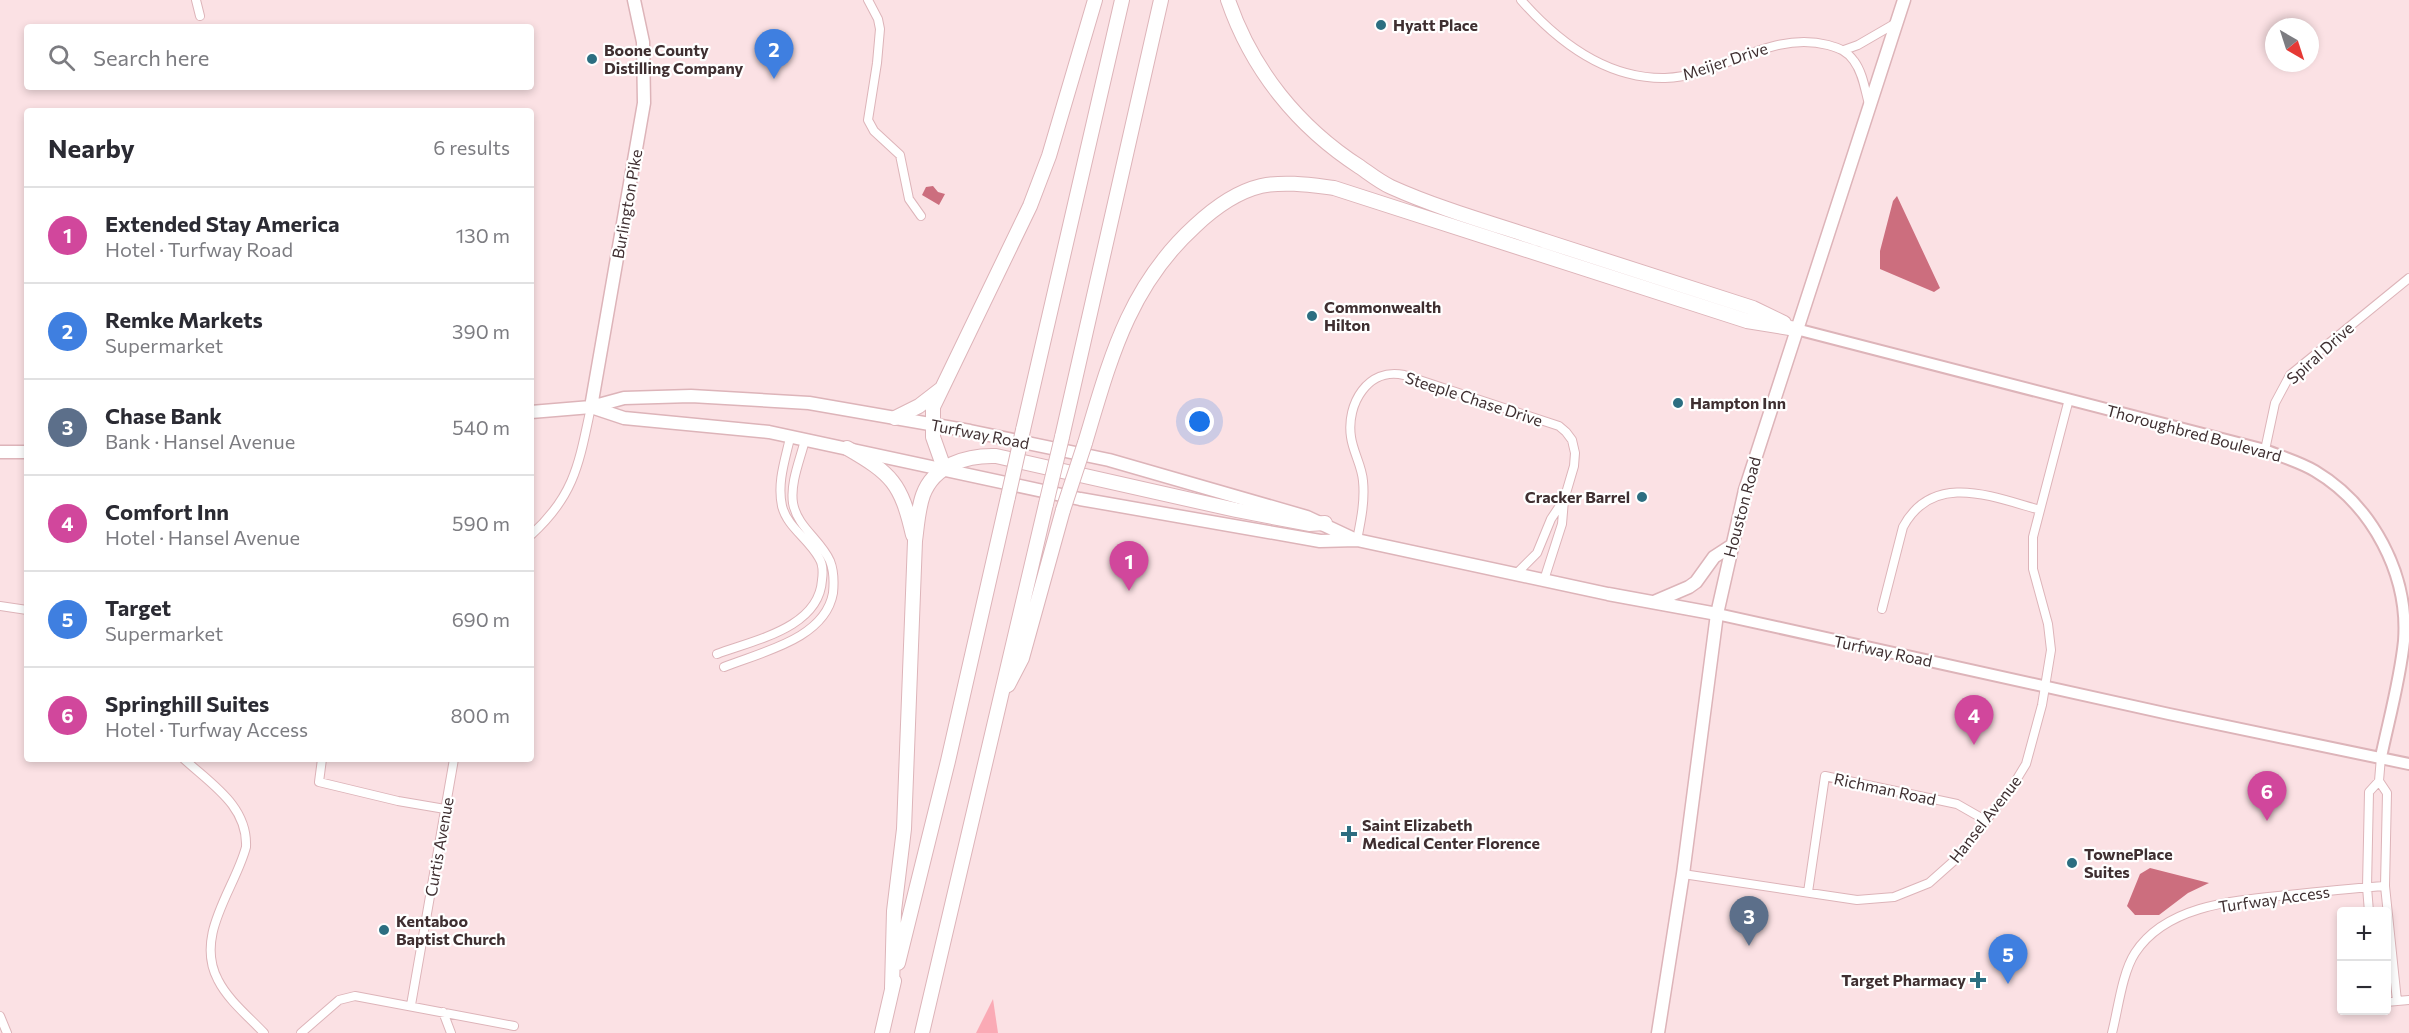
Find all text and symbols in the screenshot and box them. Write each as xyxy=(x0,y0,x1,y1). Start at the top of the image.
place label: Hyatt Place xyxy=(1393,15,1478,34)
marker: Hyatt Place xyxy=(1374,18,1388,32)
north arrow xyxy=(2265,18,2319,72)
search box xyxy=(24,24,534,90)
pin: 2 xyxy=(754,29,794,79)
street label: Meijer Drive xyxy=(1680,38,1770,83)
place label: Boone County Distilling Company xyxy=(604,40,743,77)
icon: search xyxy=(45,41,78,74)
text: Search here xyxy=(93,44,209,71)
marker: Boone County Distilling Company xyxy=(585,52,599,66)
text: Nearby xyxy=(48,132,135,163)
text: 6 results xyxy=(433,135,510,159)
street label: Burlington Pike xyxy=(608,148,645,260)
text: Extended Stay America xyxy=(105,210,340,237)
text: 1 xyxy=(63,223,72,247)
text: 130 m xyxy=(456,223,510,247)
text: Hotel · Turfway Road xyxy=(105,237,293,261)
place label: Commonwealth Hilton xyxy=(1324,297,1441,334)
text: Remke Markets xyxy=(105,306,263,333)
marker: Commonwealth Hilton xyxy=(1305,309,1319,323)
street label: Spiral Drive xyxy=(2282,318,2357,388)
text: 2 xyxy=(62,319,73,343)
text: 390 m xyxy=(452,319,510,343)
text: Supermarket xyxy=(105,333,223,357)
street label: Steeple Chase Drive xyxy=(1403,367,1545,430)
place label: Hampton Inn xyxy=(1690,393,1786,412)
marker: Hampton Inn xyxy=(1671,396,1685,410)
street label: Thoroughbred Boulevard xyxy=(2104,400,2284,465)
text: Chase Bank xyxy=(105,402,222,429)
your location xyxy=(1185,407,1214,436)
text: 3 xyxy=(62,415,73,439)
text: 540 m xyxy=(452,415,510,439)
street label: Turfway Road xyxy=(929,415,1031,452)
text: Bank · Hansel Avenue xyxy=(105,429,295,453)
street label: Houston Road xyxy=(1719,455,1764,559)
place label: Cracker Barrel xyxy=(1525,487,1630,506)
marker: Cracker Barrel xyxy=(1635,490,1649,504)
text: Comfort Inn xyxy=(105,498,229,525)
text: 4 xyxy=(61,511,74,535)
text: 590 m xyxy=(452,511,510,535)
text: Hotel · Hansel Avenue xyxy=(105,525,300,549)
pin: 1 xyxy=(1110,542,1148,591)
text: Target xyxy=(105,594,171,621)
text: 5 xyxy=(62,607,73,631)
text: 690 m xyxy=(452,607,510,631)
text: Supermarket xyxy=(105,621,223,645)
street label: Turfway Road xyxy=(1832,631,1934,670)
text: Springhill Suites xyxy=(105,690,269,717)
pin: 4 xyxy=(1954,696,1994,745)
text: 6 xyxy=(61,703,74,727)
text: 800 m xyxy=(450,703,510,727)
text: Hotel · Turfway Access xyxy=(105,717,308,741)
street label: Richman Road xyxy=(1832,768,1938,809)
street label: Hansel Avenue xyxy=(1945,771,2025,866)
pin: 6 xyxy=(2248,772,2286,821)
street label: Curtis Avenue xyxy=(420,796,457,898)
place label: Saint Elizabeth Medical Center Florence xyxy=(1362,815,1540,852)
marker: Saint Elizabeth Medical Center Florence xyxy=(1340,825,1358,843)
place label: TownePlace Suites xyxy=(2084,844,2173,881)
marker: TownePlace Suites xyxy=(2065,856,2079,870)
street label: Turfway Access xyxy=(2217,881,2331,916)
pin: 3 xyxy=(1730,896,1768,946)
map controls xyxy=(2337,907,2391,1015)
button: + xyxy=(2337,907,2391,961)
place label: Kentaboo Baptist Church xyxy=(396,911,506,948)
marker: Kentaboo Baptist Church xyxy=(377,923,391,937)
pin: 5 xyxy=(1988,934,2028,984)
button: − xyxy=(2337,961,2391,1015)
place label: Target Pharmacy xyxy=(1841,970,1966,989)
marker: Target Pharmacy xyxy=(1971,973,1985,987)

